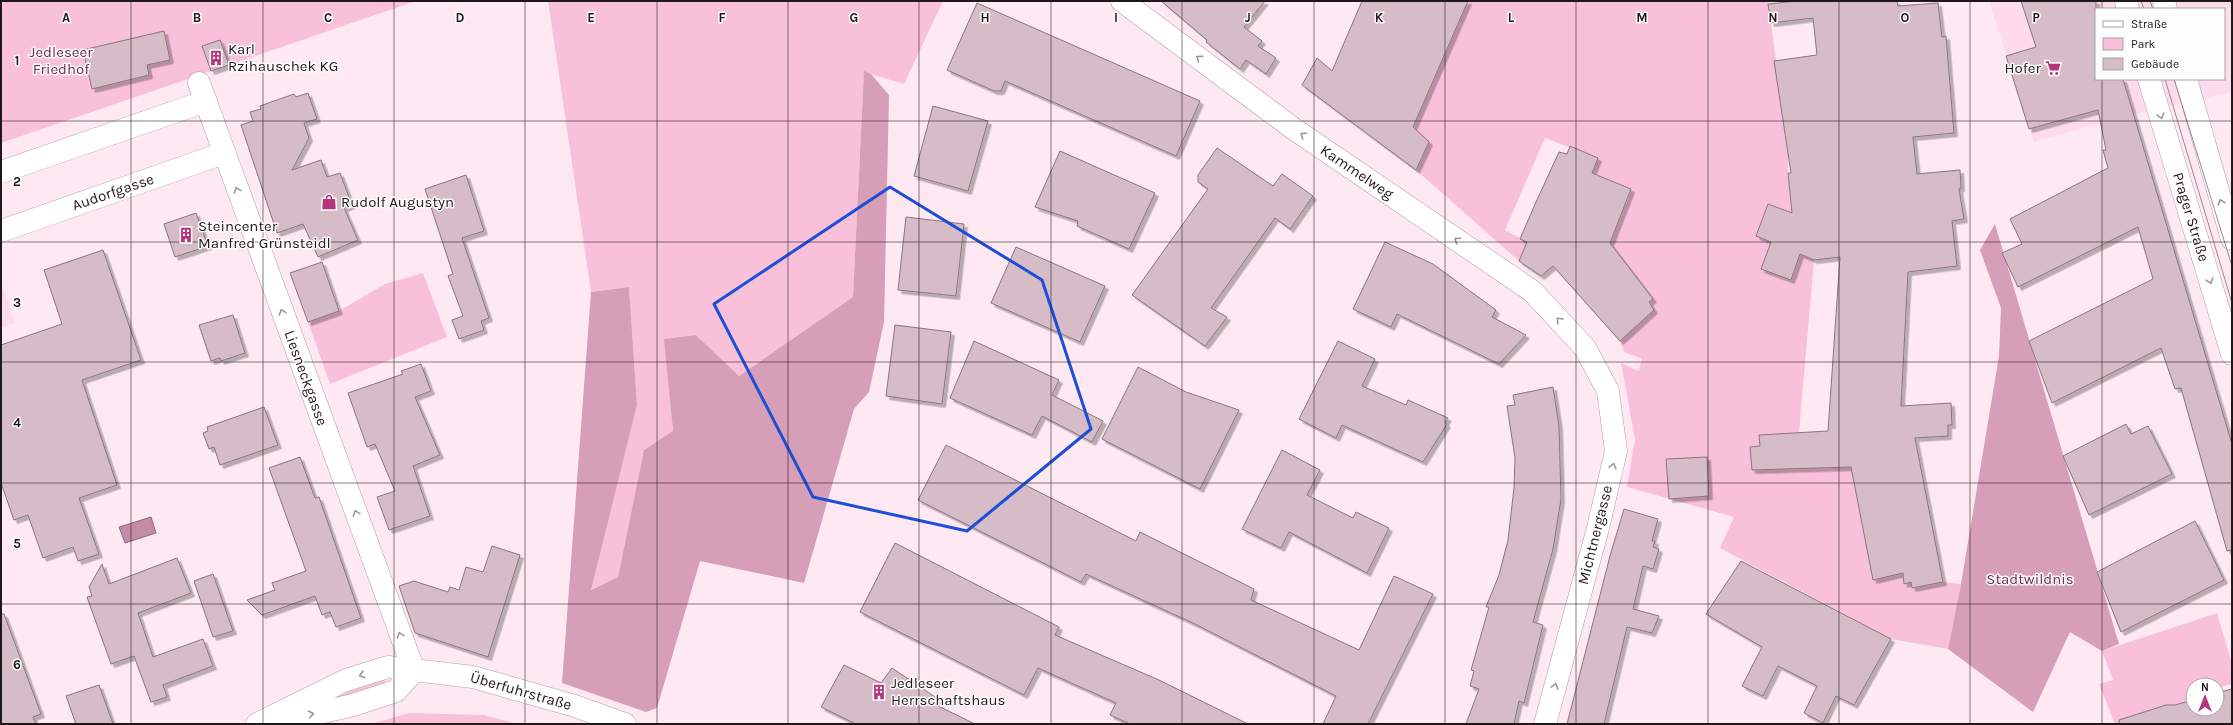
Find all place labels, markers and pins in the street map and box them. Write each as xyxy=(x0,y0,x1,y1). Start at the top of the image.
place label: Karl Rzihauschek KG xyxy=(228,40,338,75)
building icon: Karl Rzihauschek KG xyxy=(207,49,225,67)
place label: Hofer xyxy=(2005,59,2042,77)
supermarket icon: Hofer xyxy=(2044,59,2062,77)
shop icon: Rudolf Augustyn xyxy=(320,193,338,211)
place label: Rudolf Augustyn xyxy=(341,193,454,211)
place label: Steincenter Manfred Grünsteidl xyxy=(198,217,331,252)
building icon: Steincenter Manfred Grünsteidl xyxy=(177,226,195,244)
place label: Jedleseer Herrschaftshaus xyxy=(891,674,1005,709)
building icon: Jedleseer Herrschaftshaus xyxy=(870,683,888,701)

